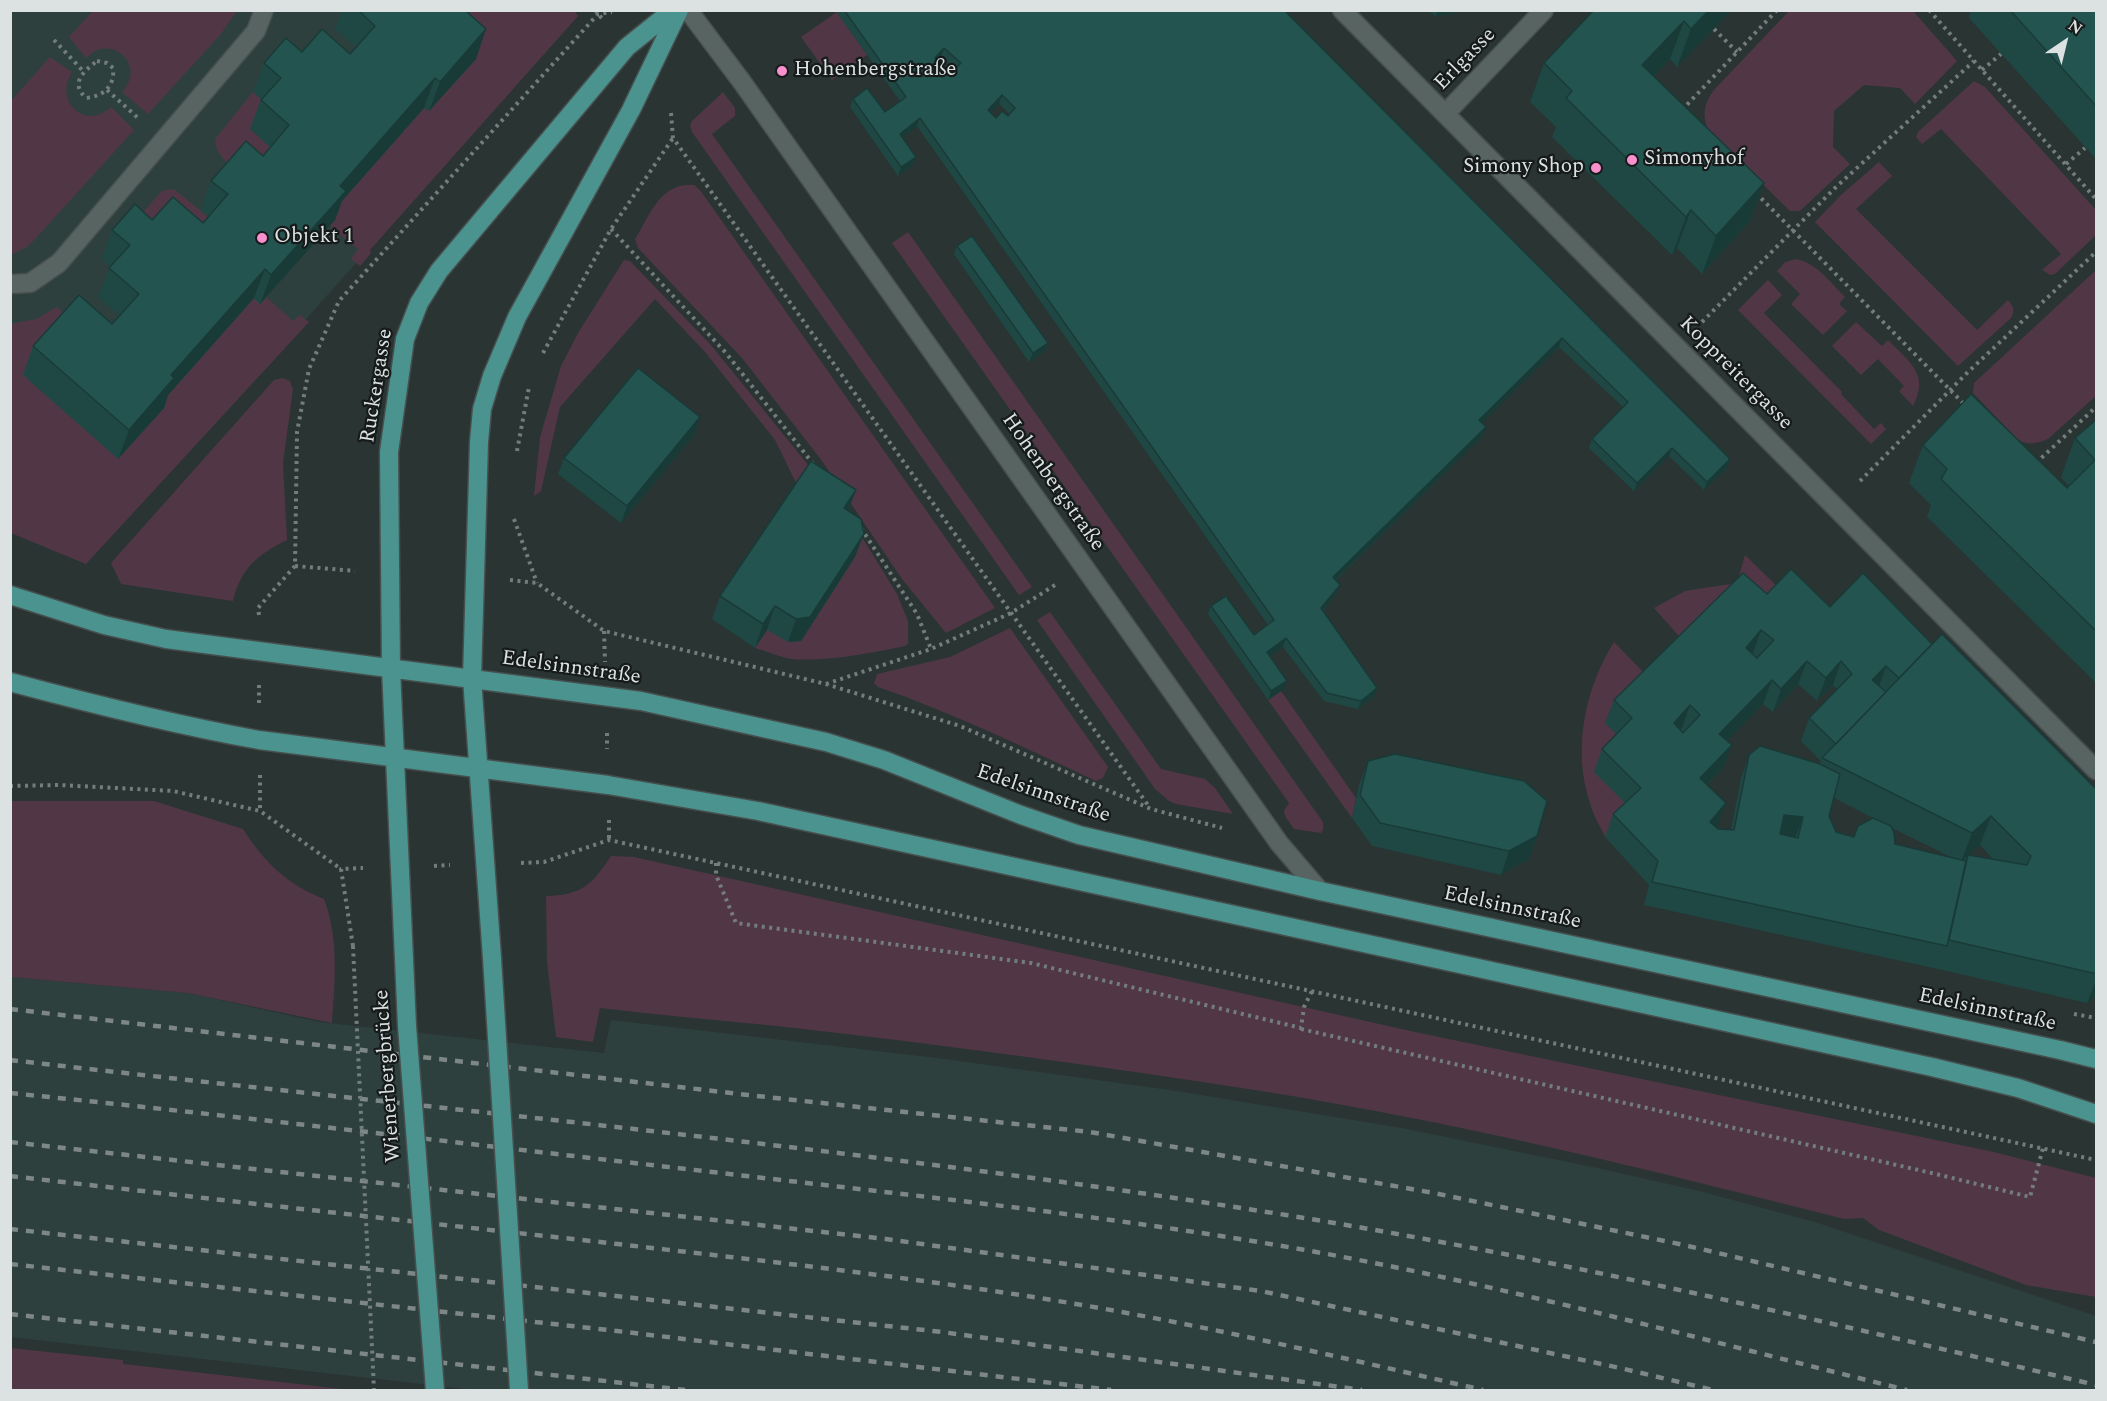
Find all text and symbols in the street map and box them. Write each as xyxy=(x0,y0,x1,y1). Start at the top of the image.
north arrow xyxy=(2035,12,2095,72)
text: N xyxy=(2063,14,2088,41)
street label: Erlgasse xyxy=(1430,23,1502,97)
place label: Hohenbergstraße xyxy=(794,58,957,84)
marker: Hohenbergstraße xyxy=(775,64,789,78)
place label: Simonyhof xyxy=(1644,147,1744,173)
marker: Simonyhof xyxy=(1625,153,1639,167)
place label: Simony Shop xyxy=(1463,155,1584,181)
marker: Simony Shop xyxy=(1589,161,1603,175)
place label: Objekt 1 xyxy=(274,225,354,251)
marker: Objekt 1 xyxy=(255,231,269,245)
street label: Koppreitergasse xyxy=(1673,312,1797,436)
street label: Ruckergasse xyxy=(357,327,399,445)
street label: Hohenbergstraße xyxy=(995,409,1109,557)
street label: Edelsinnstraße xyxy=(500,647,642,691)
street label: Edelsinnstraße xyxy=(973,760,1113,830)
street label: Edelsinnstraße xyxy=(1441,882,1583,936)
street label: Edelsinnstraße xyxy=(1916,984,2058,1038)
street label: Wienerbergbrücke xyxy=(370,989,408,1163)

